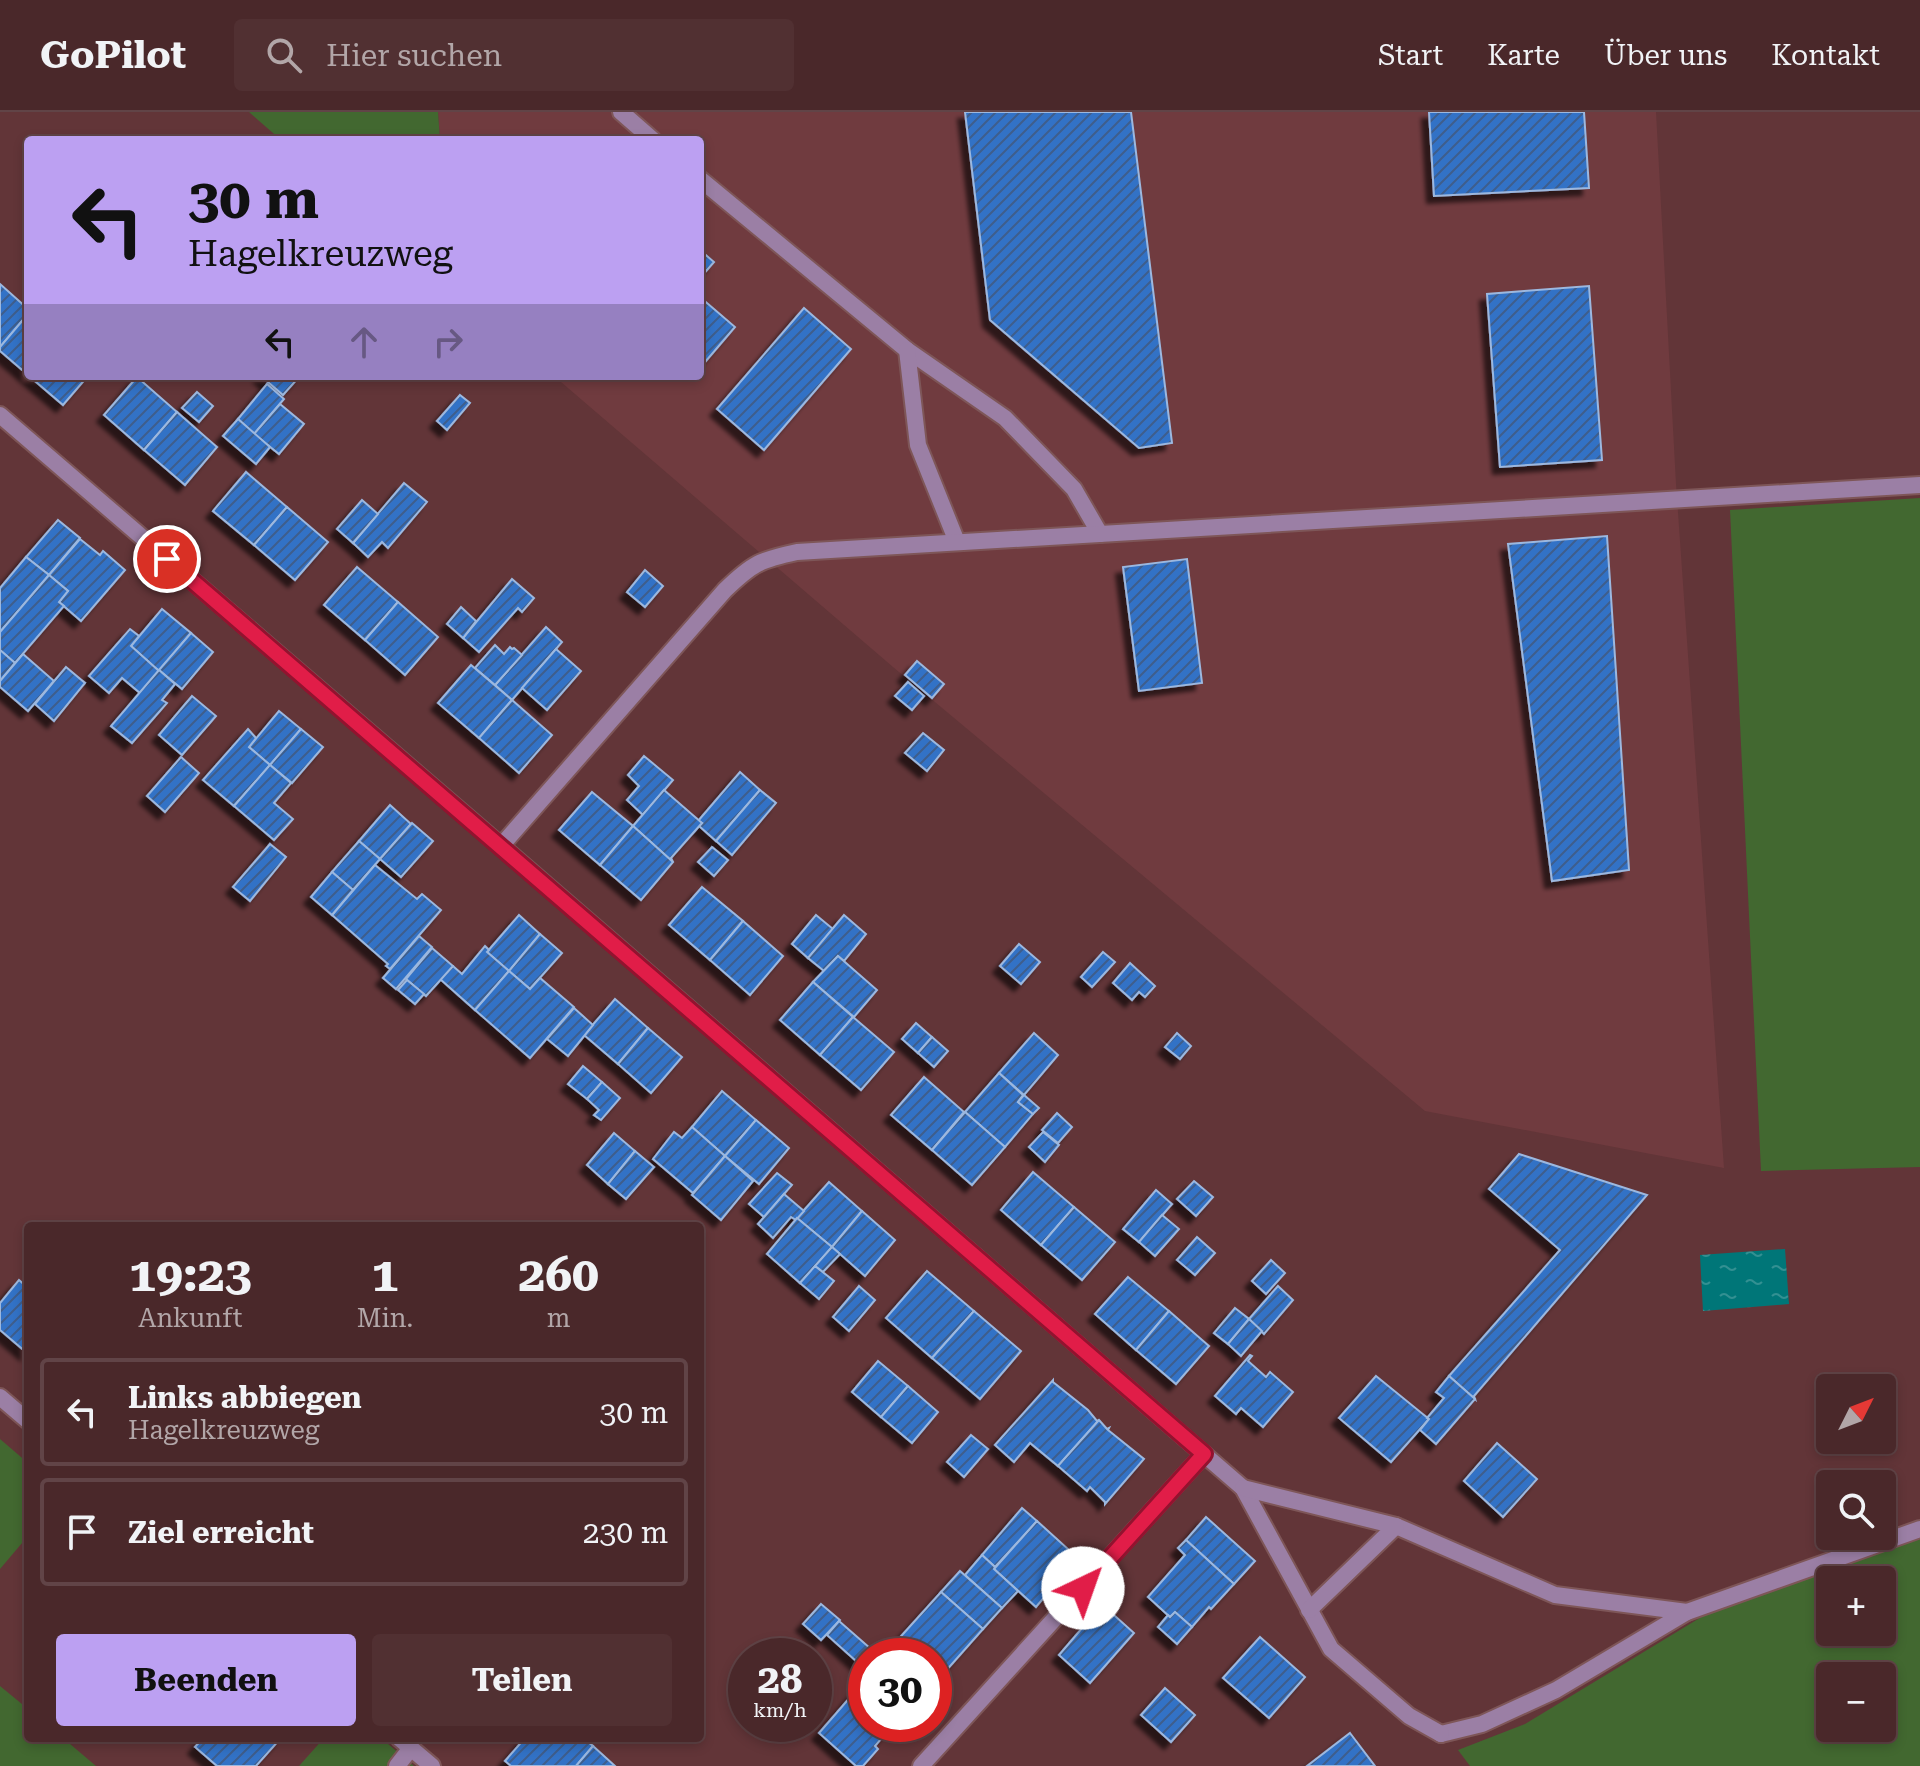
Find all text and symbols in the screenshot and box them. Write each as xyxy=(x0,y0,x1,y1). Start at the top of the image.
search box xyxy=(234,19,794,91)
text: GoPilot xyxy=(40,33,186,77)
icon: search xyxy=(262,33,306,77)
text: Hier suchen xyxy=(326,38,502,73)
text: Start xyxy=(1378,39,1443,72)
text: Karte xyxy=(1487,39,1560,72)
text: Über uns xyxy=(1604,39,1727,72)
text: Kontakt xyxy=(1771,39,1880,72)
text: 30 m xyxy=(188,166,319,232)
icon: left xyxy=(56,168,160,272)
text: Hagelkreuzweg xyxy=(188,233,453,275)
icon: left xyxy=(258,320,302,364)
icon: ahead xyxy=(342,320,386,364)
icon: right xyxy=(426,320,470,364)
pin xyxy=(133,525,201,593)
icon: arrive xyxy=(145,537,189,581)
text: 19:23 xyxy=(129,1247,252,1303)
text: 1 xyxy=(371,1247,398,1303)
text: 260 xyxy=(518,1247,599,1303)
text: Ankunft xyxy=(138,1303,242,1333)
text: Min. xyxy=(357,1303,413,1333)
text: m xyxy=(547,1303,570,1333)
north arrow xyxy=(1816,1374,1896,1454)
map controls xyxy=(1816,1374,1896,1742)
text: Links abbiegen xyxy=(128,1380,362,1415)
icon: left xyxy=(60,1390,104,1434)
text: 30 m xyxy=(599,1395,668,1430)
text: Hagelkreuzweg xyxy=(128,1415,319,1445)
button: search xyxy=(1816,1470,1896,1550)
icon: arrive xyxy=(60,1510,104,1554)
text: Ziel erreicht xyxy=(128,1515,314,1550)
text: 230 m xyxy=(583,1515,668,1550)
position arrow xyxy=(1041,1546,1125,1630)
button: + xyxy=(1816,1566,1896,1646)
button: Beenden xyxy=(56,1634,356,1726)
button: Teilen xyxy=(372,1634,672,1726)
speed limit sign: 30 xyxy=(848,1638,952,1742)
text: 28 xyxy=(758,1656,802,1703)
button: − xyxy=(1816,1662,1896,1742)
text: km/h xyxy=(753,1698,807,1722)

